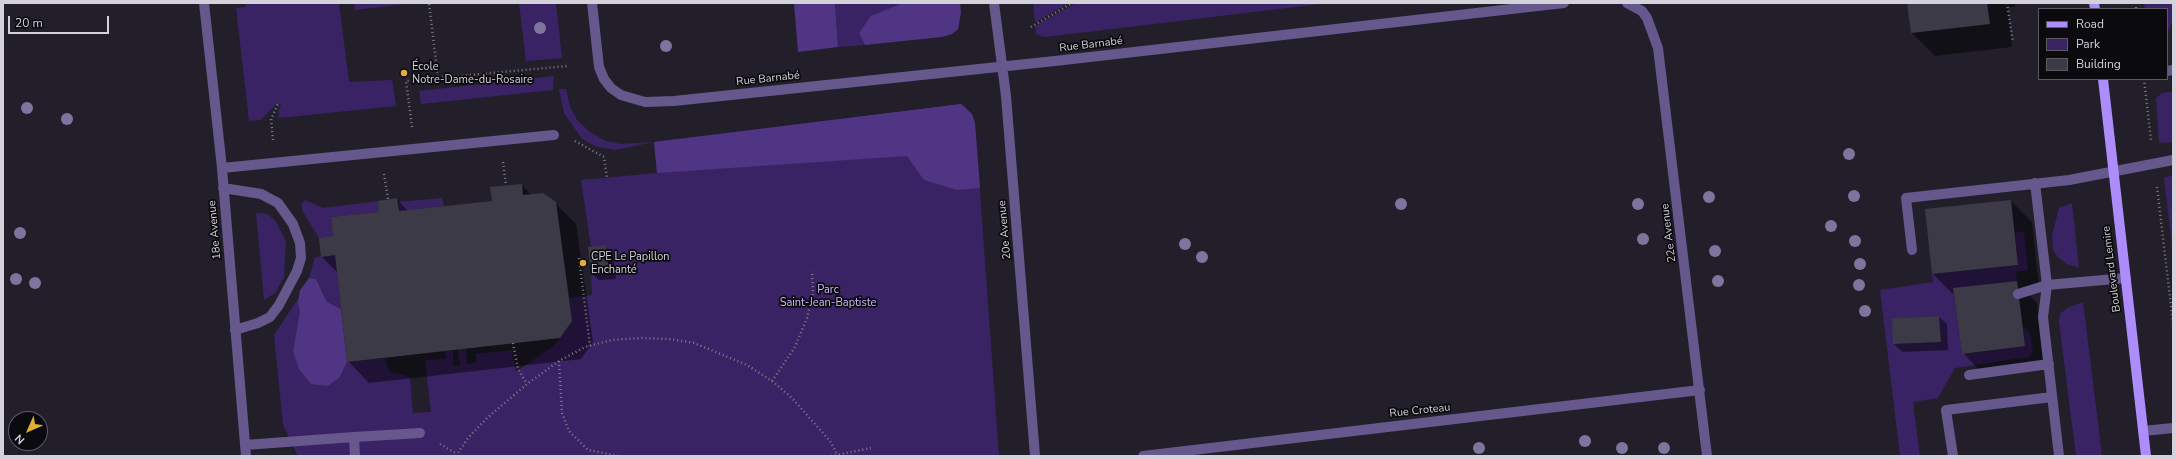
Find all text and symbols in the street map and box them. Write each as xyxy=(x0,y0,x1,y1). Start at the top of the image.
scale bar xyxy=(10,8,111,34)
legend xyxy=(2038,8,2168,80)
text: 20 m xyxy=(15,15,43,31)
text: Road xyxy=(2076,16,2104,32)
street label: Rue Barnabé xyxy=(1059,35,1123,55)
text: Park xyxy=(2076,36,2100,52)
text: Building xyxy=(2076,56,2121,72)
place label: École Notre-Dame-du-Rosaire xyxy=(412,60,533,86)
marker: École Notre-Dame-du-Rosaire xyxy=(399,68,409,78)
street label: Rue Barnabé xyxy=(736,69,800,89)
street label: 18e Avenue xyxy=(206,200,224,260)
street label: 20e Avenue xyxy=(996,200,1014,260)
street label: 22e Avenue xyxy=(1659,203,1679,263)
street label: Boulevard Lemire xyxy=(2100,225,2124,313)
place label: CPE Le Papillon Enchanté xyxy=(591,250,670,276)
marker: CPE Le Papillon Enchanté xyxy=(578,258,588,268)
park label: Parc Saint-Jean-Baptiste xyxy=(780,283,876,309)
street label: Rue Croteau xyxy=(1389,401,1451,421)
north arrow xyxy=(8,411,48,451)
text: N xyxy=(12,431,28,447)

